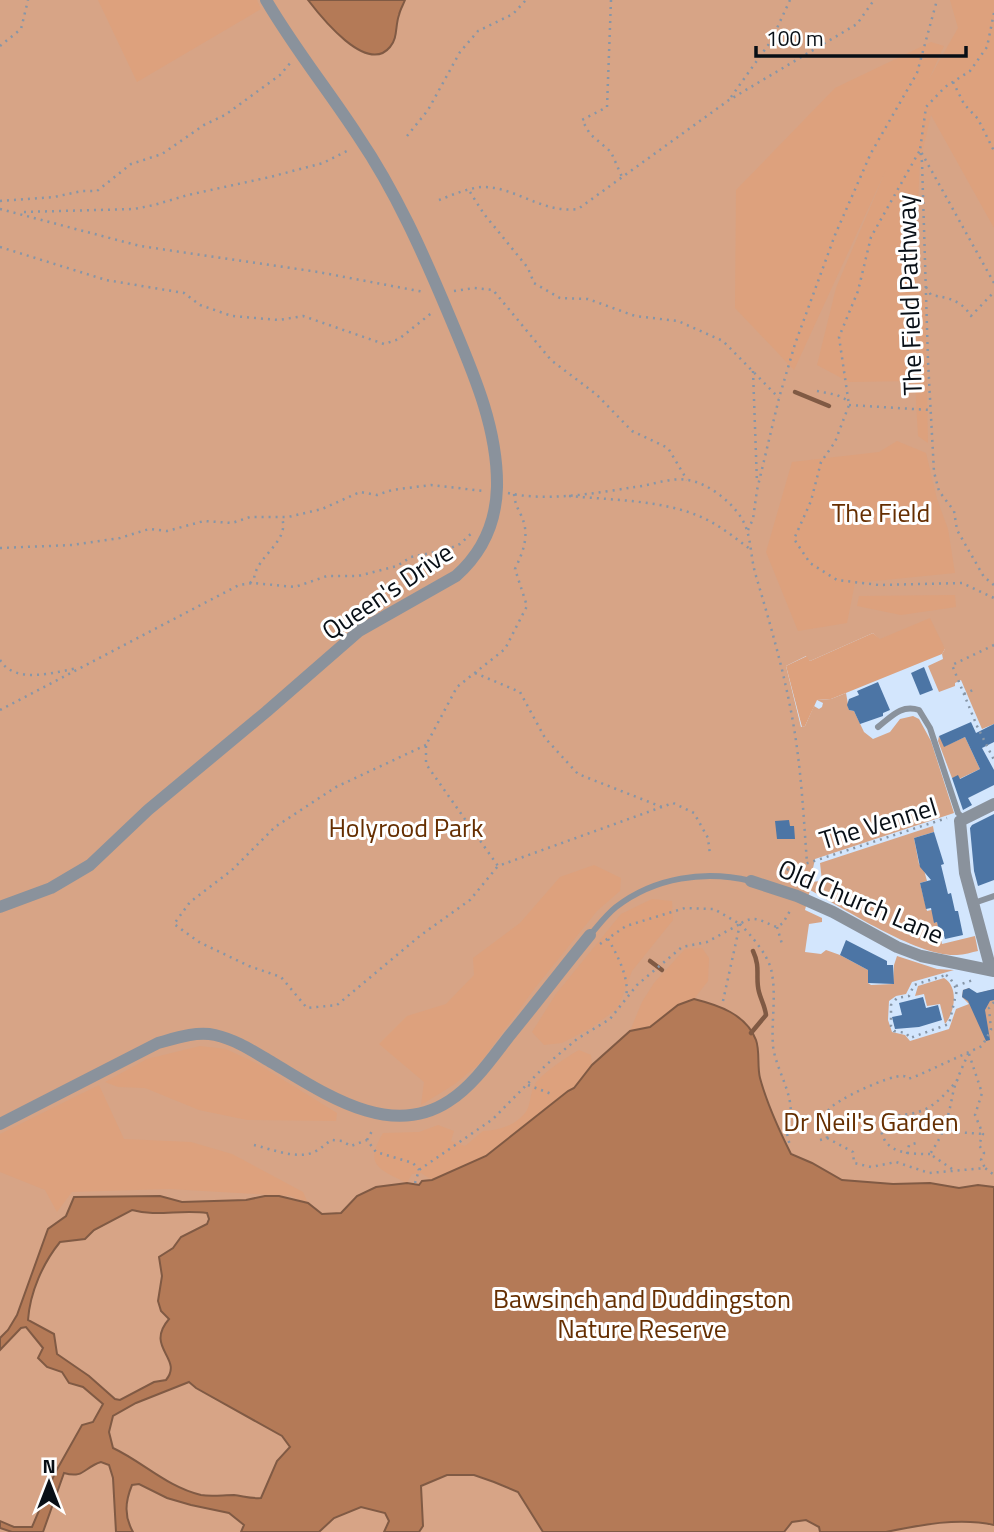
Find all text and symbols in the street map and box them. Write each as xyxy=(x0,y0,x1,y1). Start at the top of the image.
scale bar xyxy=(756,14,966,58)
text: 100 m xyxy=(766,22,823,54)
street label: The Field Pathway xyxy=(886,194,932,396)
park label: The Field xyxy=(832,493,930,532)
street label: Queen's Drive xyxy=(314,533,460,649)
street label: The Vennel xyxy=(814,787,942,859)
park label: Holyrood Park xyxy=(328,808,484,847)
street label: Old Church Lane xyxy=(772,848,950,954)
park label: Dr Neil's Garden xyxy=(783,1102,959,1141)
park label: Bawsinch and Duddingston Nature Reserve xyxy=(493,1279,791,1348)
north arrow xyxy=(14,1448,84,1518)
text: N xyxy=(42,1451,56,1480)

